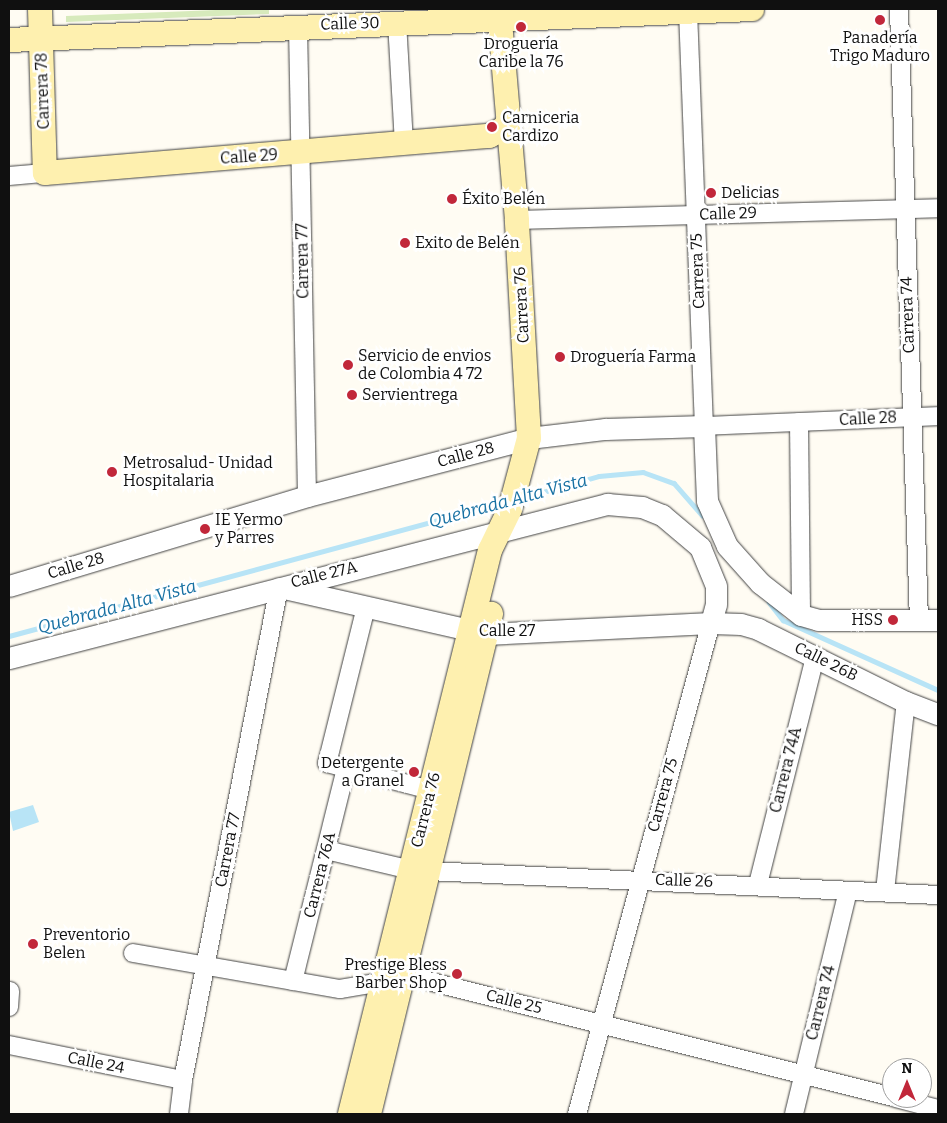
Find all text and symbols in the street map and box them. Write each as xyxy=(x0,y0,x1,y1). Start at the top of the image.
street label: Calle 30 xyxy=(320,13,380,35)
marker: Panadería Trigo Maduro xyxy=(874,14,886,26)
marker: Droguería Caribe la 76 xyxy=(515,21,527,33)
place label: Panadería Trigo Maduro xyxy=(830,28,930,66)
place label: Droguería Caribe la 76 xyxy=(478,34,564,72)
street label: Carrera 78 xyxy=(32,52,54,130)
place label: Carniceria Cardizo xyxy=(502,108,579,146)
marker: Carniceria Cardizo xyxy=(486,121,498,133)
street label: Calle 29 xyxy=(219,145,279,169)
place label: Delicias xyxy=(721,183,779,203)
marker: Delicias xyxy=(705,187,717,199)
place label: Éxito Belén xyxy=(462,189,545,209)
marker: Éxito Belén xyxy=(446,193,458,205)
street label: Calle 29 xyxy=(699,203,757,225)
street label: Carrera 77 xyxy=(293,223,313,299)
place label: Exito de Belén xyxy=(415,233,520,253)
street label: Carrera 75 xyxy=(687,233,709,309)
marker: Exito de Belén xyxy=(399,237,411,249)
street label: Carrera 76 xyxy=(510,266,534,344)
street label: Carrera 74 xyxy=(897,276,919,354)
place label: Servicio de envios de Colombia 4 72 xyxy=(358,346,491,384)
place label: Droguería Farma xyxy=(570,347,696,367)
marker: Droguería Farma xyxy=(554,351,566,363)
marker: Servicio de envios de Colombia 4 72 xyxy=(342,359,354,371)
place label: Servientrega xyxy=(362,385,458,405)
marker: Servientrega xyxy=(346,389,358,401)
street label: Calle 28 xyxy=(838,408,898,430)
street label: Calle 28 xyxy=(435,438,497,472)
place label: Metrosalud- Unidad Hospitalaria xyxy=(123,453,273,491)
marker: Metrosalud- Unidad Hospitalaria xyxy=(105,465,119,479)
water label: Quebrada Alta Vista xyxy=(426,469,590,533)
place label: IE Yermo y Parres xyxy=(215,510,283,548)
marker: IE Yermo y Parres xyxy=(199,523,211,535)
street label: Calle 28 xyxy=(45,548,107,584)
street label: Calle 27A xyxy=(289,557,359,593)
water label: Quebrada Alta Vista xyxy=(35,575,199,639)
place label: HSS xyxy=(851,610,883,630)
marker: HSS xyxy=(887,614,899,626)
street label: Calle 27 xyxy=(479,621,535,641)
street label: Calle 26B xyxy=(791,638,861,686)
street label: Carrera 74A xyxy=(766,725,806,815)
place label: Detergente a Granel xyxy=(321,753,404,791)
street label: Carrera 75 xyxy=(644,756,682,834)
marker: Detergente a Granel xyxy=(408,766,420,778)
street label: Carrera 76 xyxy=(407,770,445,850)
street label: Carrera 77 xyxy=(211,811,245,889)
street label: Carrera 76A xyxy=(300,830,340,920)
street label: Calle 26 xyxy=(655,870,713,892)
place label: Preventorio Belen xyxy=(43,925,130,963)
marker: Preventorio Belen xyxy=(27,938,39,950)
place label: Prestige Bless Barber Shop xyxy=(345,955,447,993)
street label: Carrera 74 xyxy=(802,963,840,1043)
marker: Prestige Bless Barber Shop xyxy=(451,968,463,980)
street label: Calle 25 xyxy=(484,986,544,1018)
street label: Calle 24 xyxy=(66,1048,126,1078)
north arrow xyxy=(882,1058,932,1108)
text: N xyxy=(902,1060,912,1077)

